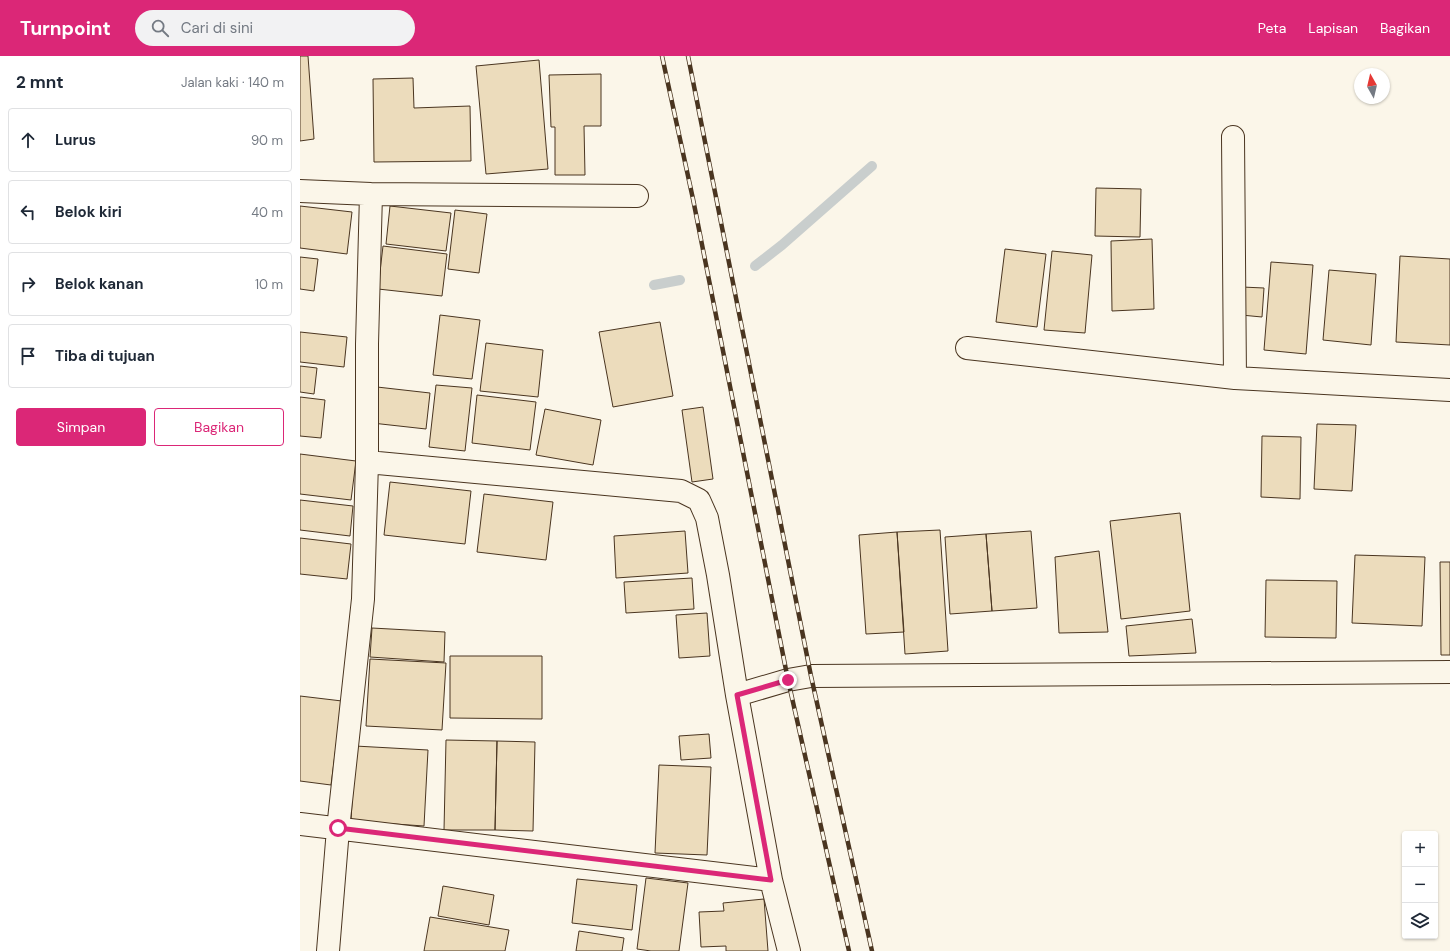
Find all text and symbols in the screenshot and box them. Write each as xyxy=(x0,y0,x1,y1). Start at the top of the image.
search box xyxy=(135,10,415,46)
text: Turnpoint xyxy=(20,16,111,41)
icon: search xyxy=(149,17,171,39)
text: Cari di sini xyxy=(181,18,253,38)
text: Peta xyxy=(1258,19,1286,37)
text: Lapisan xyxy=(1308,19,1358,37)
text: Bagikan xyxy=(1380,19,1430,37)
north arrow xyxy=(1354,68,1390,104)
text: 2 mnt xyxy=(16,71,64,93)
text: Jalan kaki · 140 m xyxy=(181,74,284,91)
icon: ahead xyxy=(17,129,39,151)
text: Lurus xyxy=(55,130,96,150)
text: 90 m xyxy=(251,132,283,149)
icon: left xyxy=(17,201,39,223)
text: Belok kiri xyxy=(55,202,122,222)
text: 40 m xyxy=(251,204,283,221)
icon: right xyxy=(17,273,39,295)
text: Belok kanan xyxy=(55,274,143,294)
text: 10 m xyxy=(255,276,283,293)
icon: arrive xyxy=(17,345,39,367)
text: Tiba di tujuan xyxy=(55,346,155,366)
button: Simpan xyxy=(16,408,146,446)
button: Bagikan xyxy=(154,408,284,446)
route end xyxy=(779,671,797,689)
route start xyxy=(329,819,347,837)
map controls xyxy=(1402,831,1438,939)
button: + xyxy=(1402,831,1438,867)
button: − xyxy=(1402,867,1438,903)
button: layers xyxy=(1402,903,1438,939)

